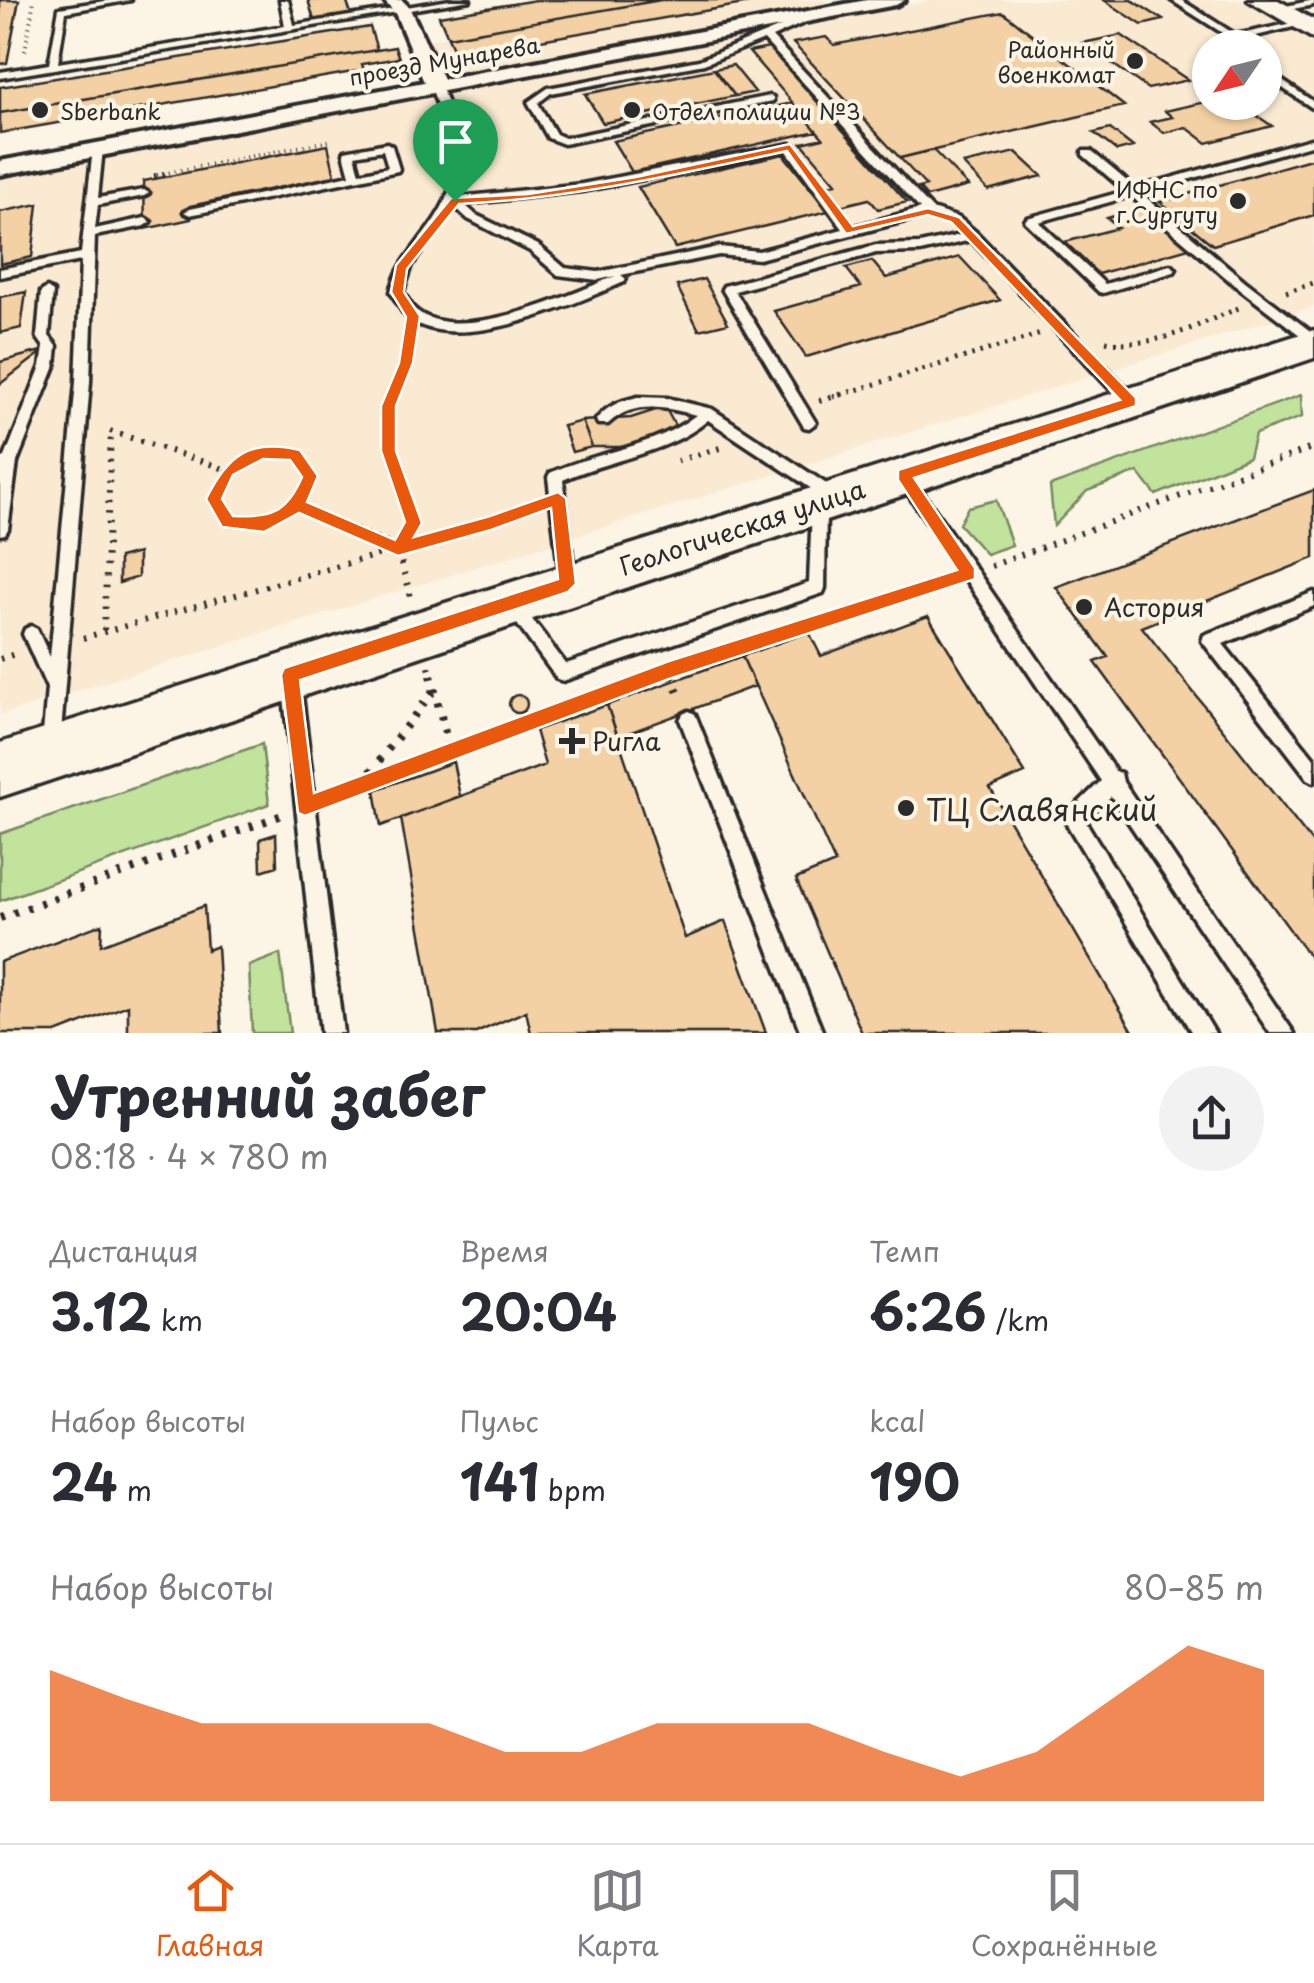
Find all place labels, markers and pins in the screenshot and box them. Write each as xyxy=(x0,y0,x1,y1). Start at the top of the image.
place label: Районный военкомат xyxy=(997,32,1116,90)
marker: Районный военкомат xyxy=(1124,50,1146,72)
place label: Sberbank xyxy=(60,94,161,127)
place label: Отдел полиции №3 xyxy=(652,94,860,127)
marker: Sberbank xyxy=(29,99,51,121)
pin xyxy=(413,99,498,202)
marker: Отдел полиции №3 xyxy=(621,99,643,121)
place label: ИФНС по г.Сургуту xyxy=(1116,172,1218,230)
marker: ИФНС по г.Сургуту xyxy=(1227,190,1249,212)
place label: Астория xyxy=(1104,588,1204,626)
marker: Астория xyxy=(1073,596,1095,618)
place label: Ригла xyxy=(592,722,661,760)
marker: Ригла xyxy=(561,730,583,752)
place label: ТЦ Славянский xyxy=(926,786,1157,831)
marker: ТЦ Славянский xyxy=(895,797,917,819)

